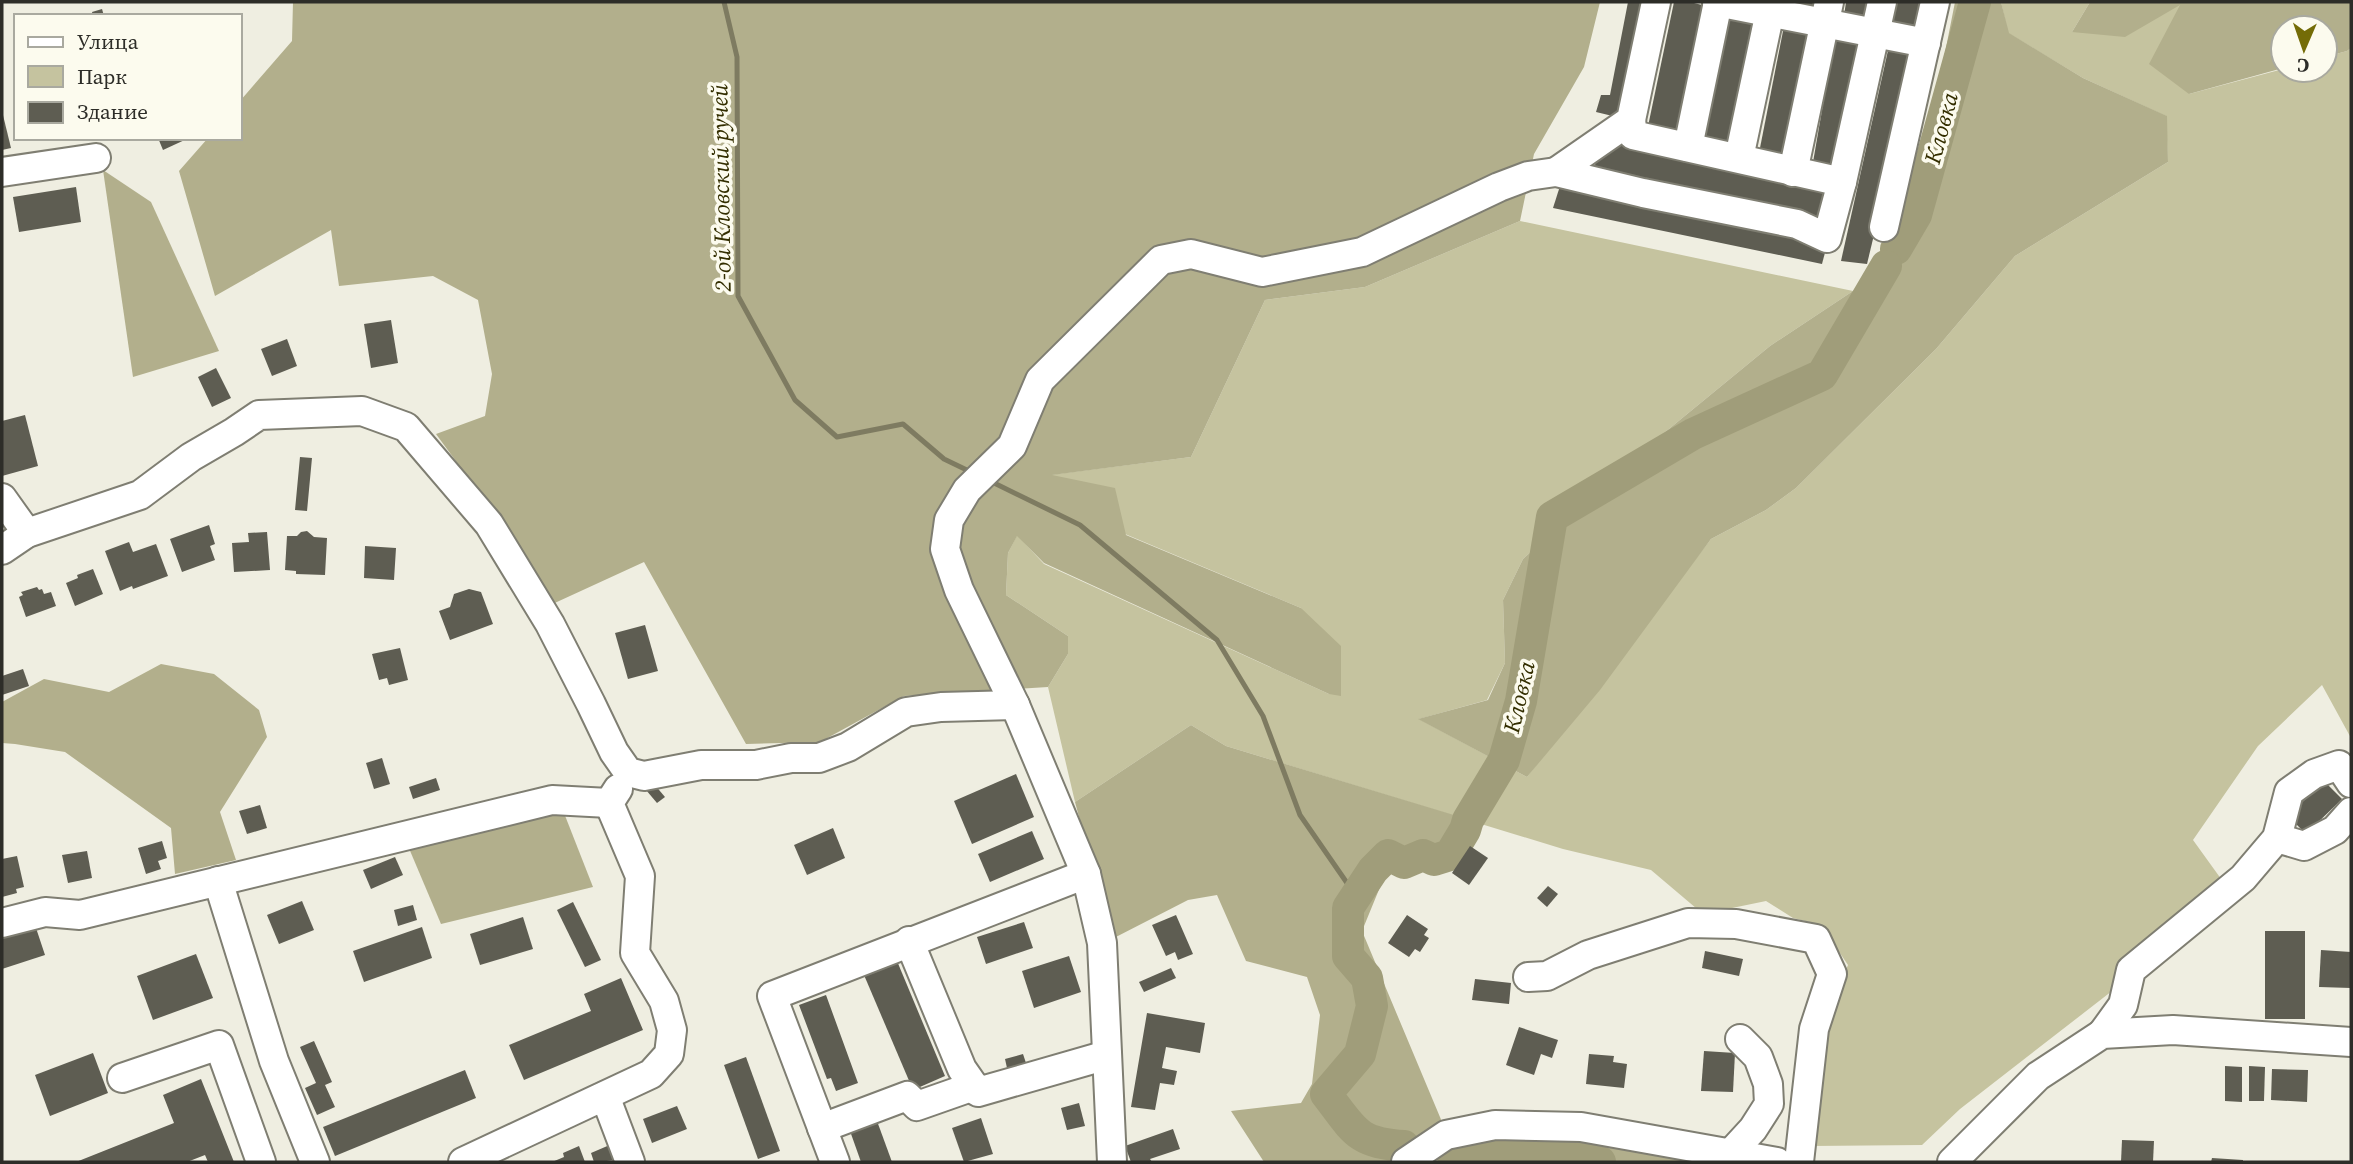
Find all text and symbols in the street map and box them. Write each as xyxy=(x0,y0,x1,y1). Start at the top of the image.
legend xyxy=(14,14,242,140)
north arrow xyxy=(2269,14,2339,84)
text: Улица xyxy=(77,27,139,56)
text: С xyxy=(2297,53,2310,79)
text: Парк xyxy=(77,62,127,91)
water label: 2-ой Кловский ручей xyxy=(703,84,739,292)
water label: Кловка xyxy=(1916,89,1966,168)
text: Здание xyxy=(77,97,148,126)
water label: Кловка xyxy=(1495,658,1543,737)

